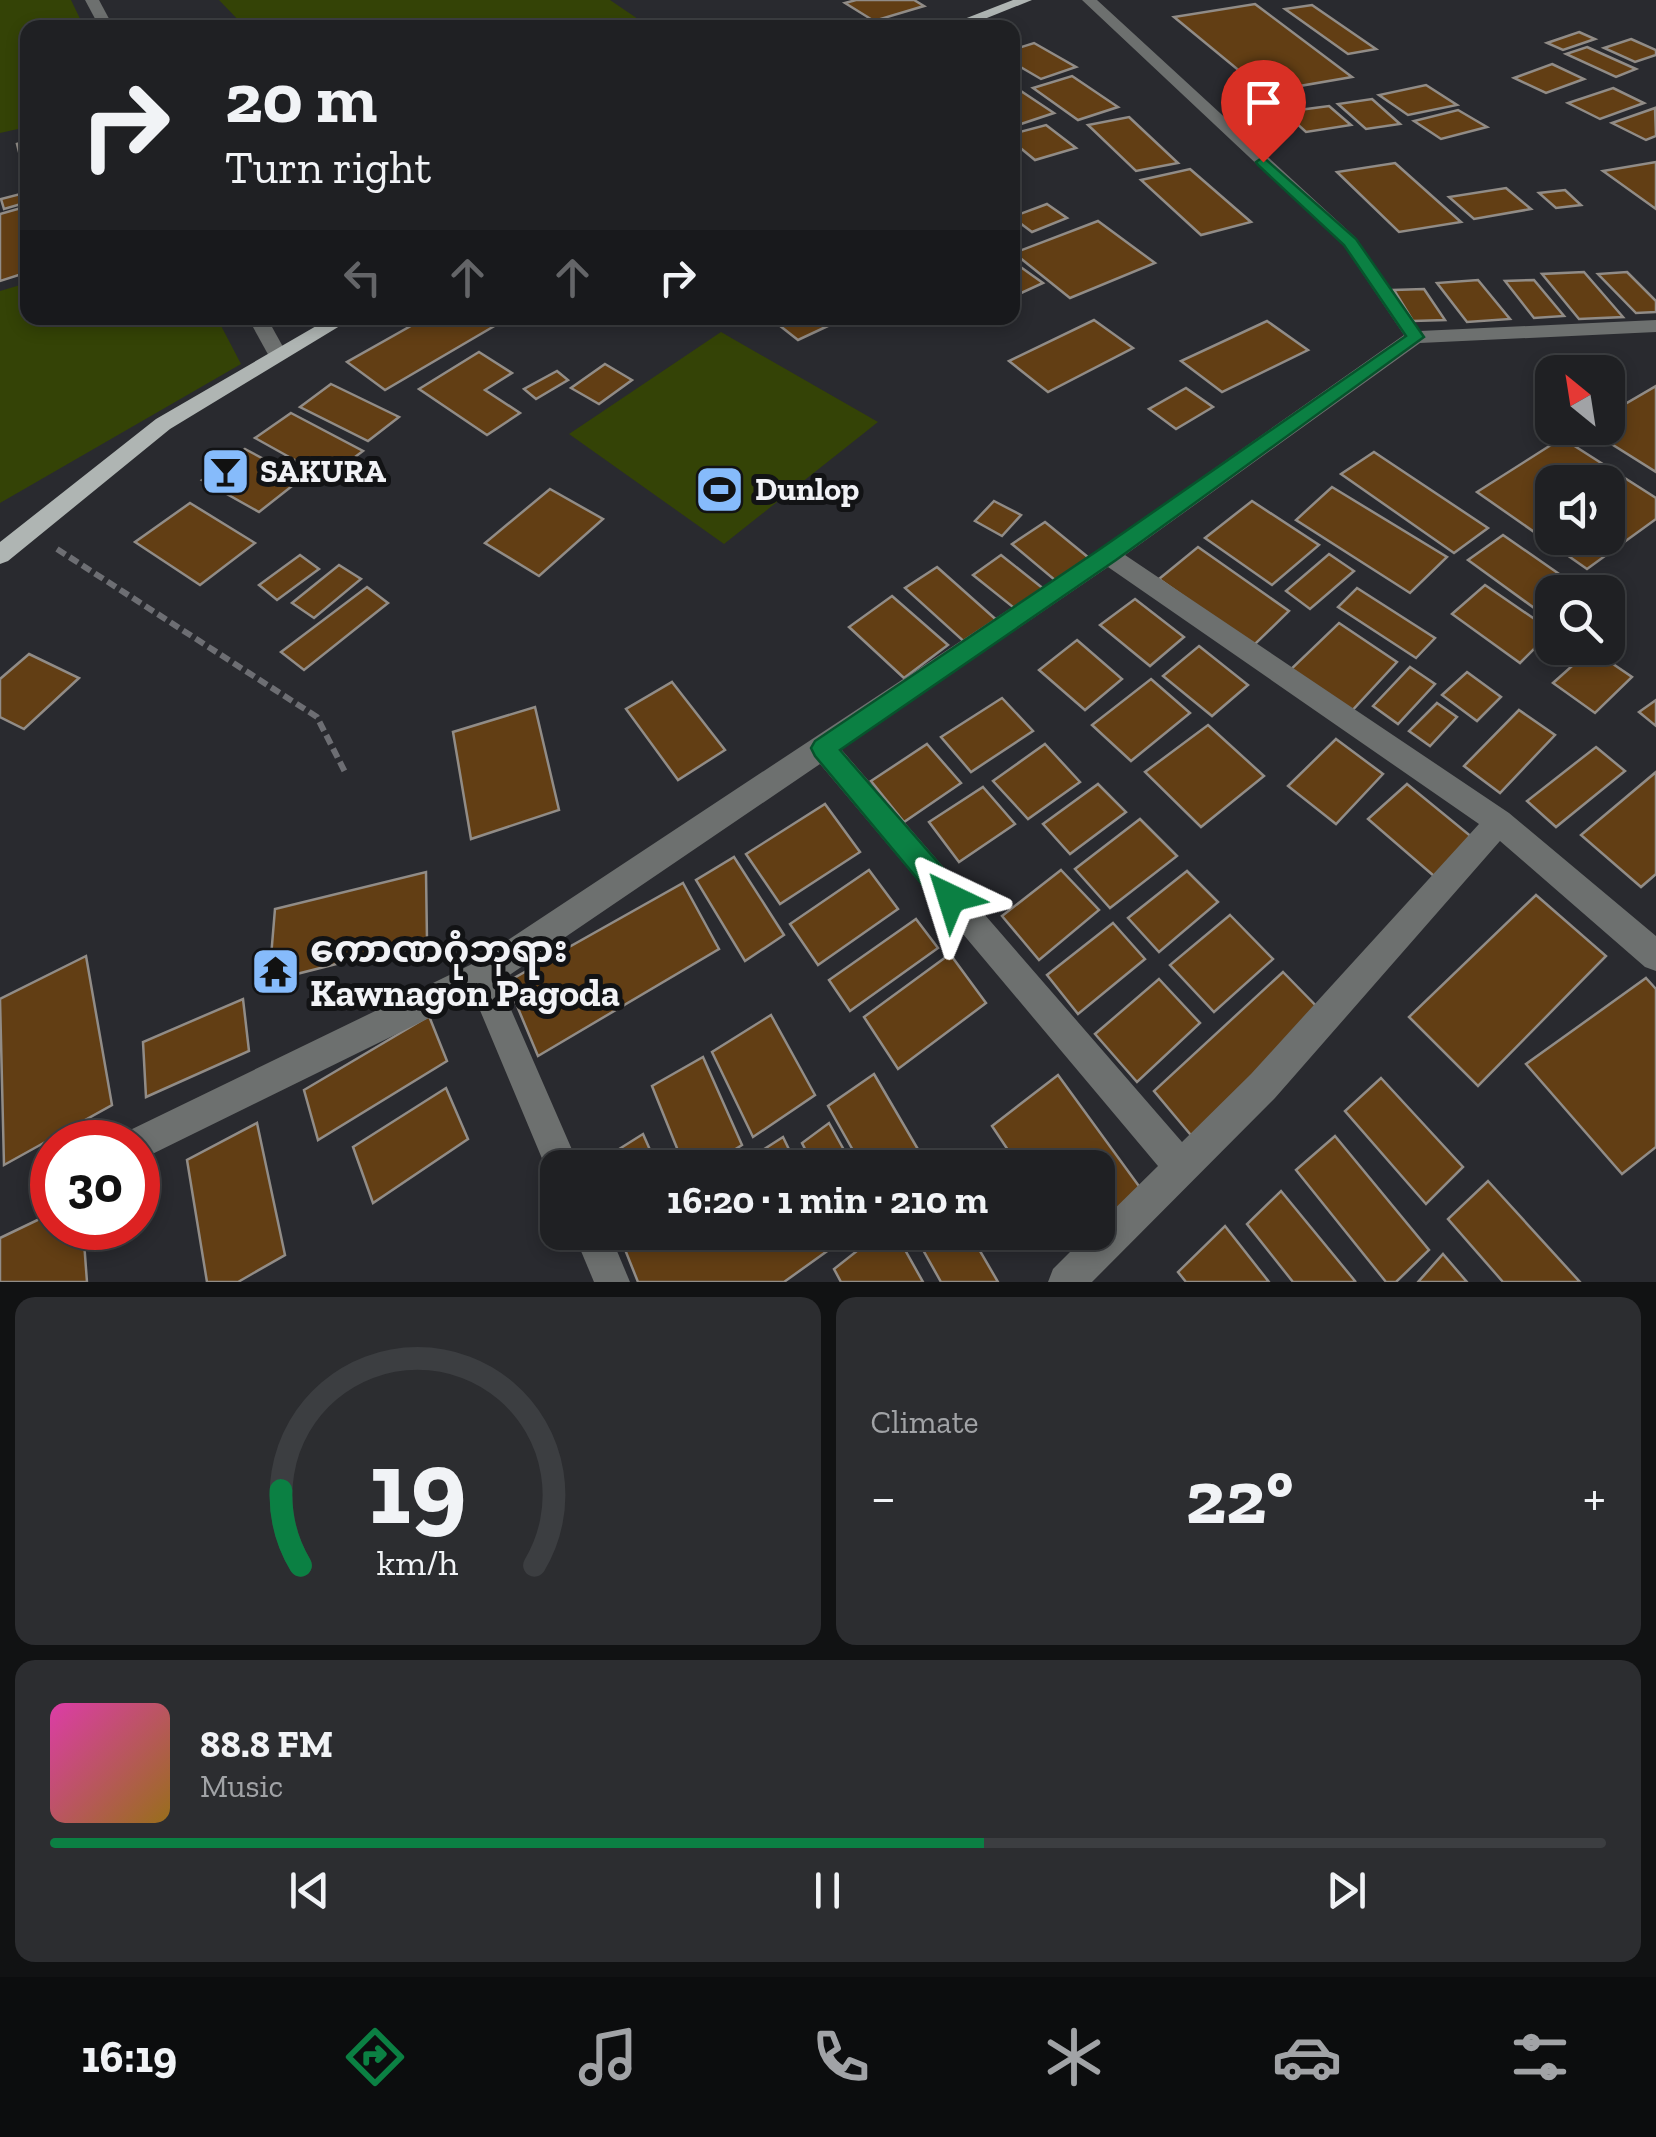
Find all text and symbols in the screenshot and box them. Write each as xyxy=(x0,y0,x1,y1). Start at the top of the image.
text: 20 m xyxy=(225,56,377,140)
icon: right xyxy=(60,60,190,190)
pin xyxy=(1221,60,1306,163)
icon: arrive xyxy=(1236,75,1291,130)
text: Turn right xyxy=(225,141,431,195)
icon: left xyxy=(335,250,390,305)
icon: ahead xyxy=(440,250,495,305)
icon: ahead xyxy=(545,250,600,305)
icon: right xyxy=(650,250,705,305)
north arrow xyxy=(1535,355,1625,445)
map controls xyxy=(1535,355,1625,665)
bar icon: SAKURA xyxy=(199,445,251,497)
place label: SAKURA xyxy=(260,452,386,490)
sports icon: Dunlop xyxy=(694,463,746,515)
button: sound xyxy=(1535,465,1625,555)
place label: Dunlop xyxy=(755,470,859,508)
button: search xyxy=(1535,575,1625,665)
position arrow xyxy=(899,846,1003,950)
place label: ကောဏဂုံဘုရား Kawnagon Pagoda xyxy=(310,926,620,1016)
temple icon: ကောဏဂုံဘုရား Kawnagon Pagoda xyxy=(249,945,301,997)
speed limit sign: 30 xyxy=(30,1120,160,1250)
text: 16:20 · 1 min · 210 m xyxy=(667,1177,988,1223)
text: Climate xyxy=(871,1403,979,1441)
text: 19 xyxy=(369,1425,467,1550)
text: 22° xyxy=(1186,1452,1293,1542)
text: − xyxy=(871,1464,896,1530)
text: + xyxy=(1583,1464,1606,1530)
text: km/h xyxy=(377,1541,459,1584)
text: 88.8 FM xyxy=(200,1721,333,1767)
text: Music xyxy=(200,1767,283,1805)
icon: previous xyxy=(282,1863,337,1918)
icon: pause xyxy=(800,1863,855,1918)
icon: next xyxy=(1319,1863,1374,1918)
icon: directions xyxy=(340,2022,410,2092)
icon: music xyxy=(573,2022,643,2092)
icon: phone xyxy=(806,2022,876,2092)
icon: climate xyxy=(1039,2022,1109,2092)
icon: car xyxy=(1272,2022,1342,2092)
icon: filters xyxy=(1505,2022,1575,2092)
text: 16:19 xyxy=(81,2030,177,2084)

